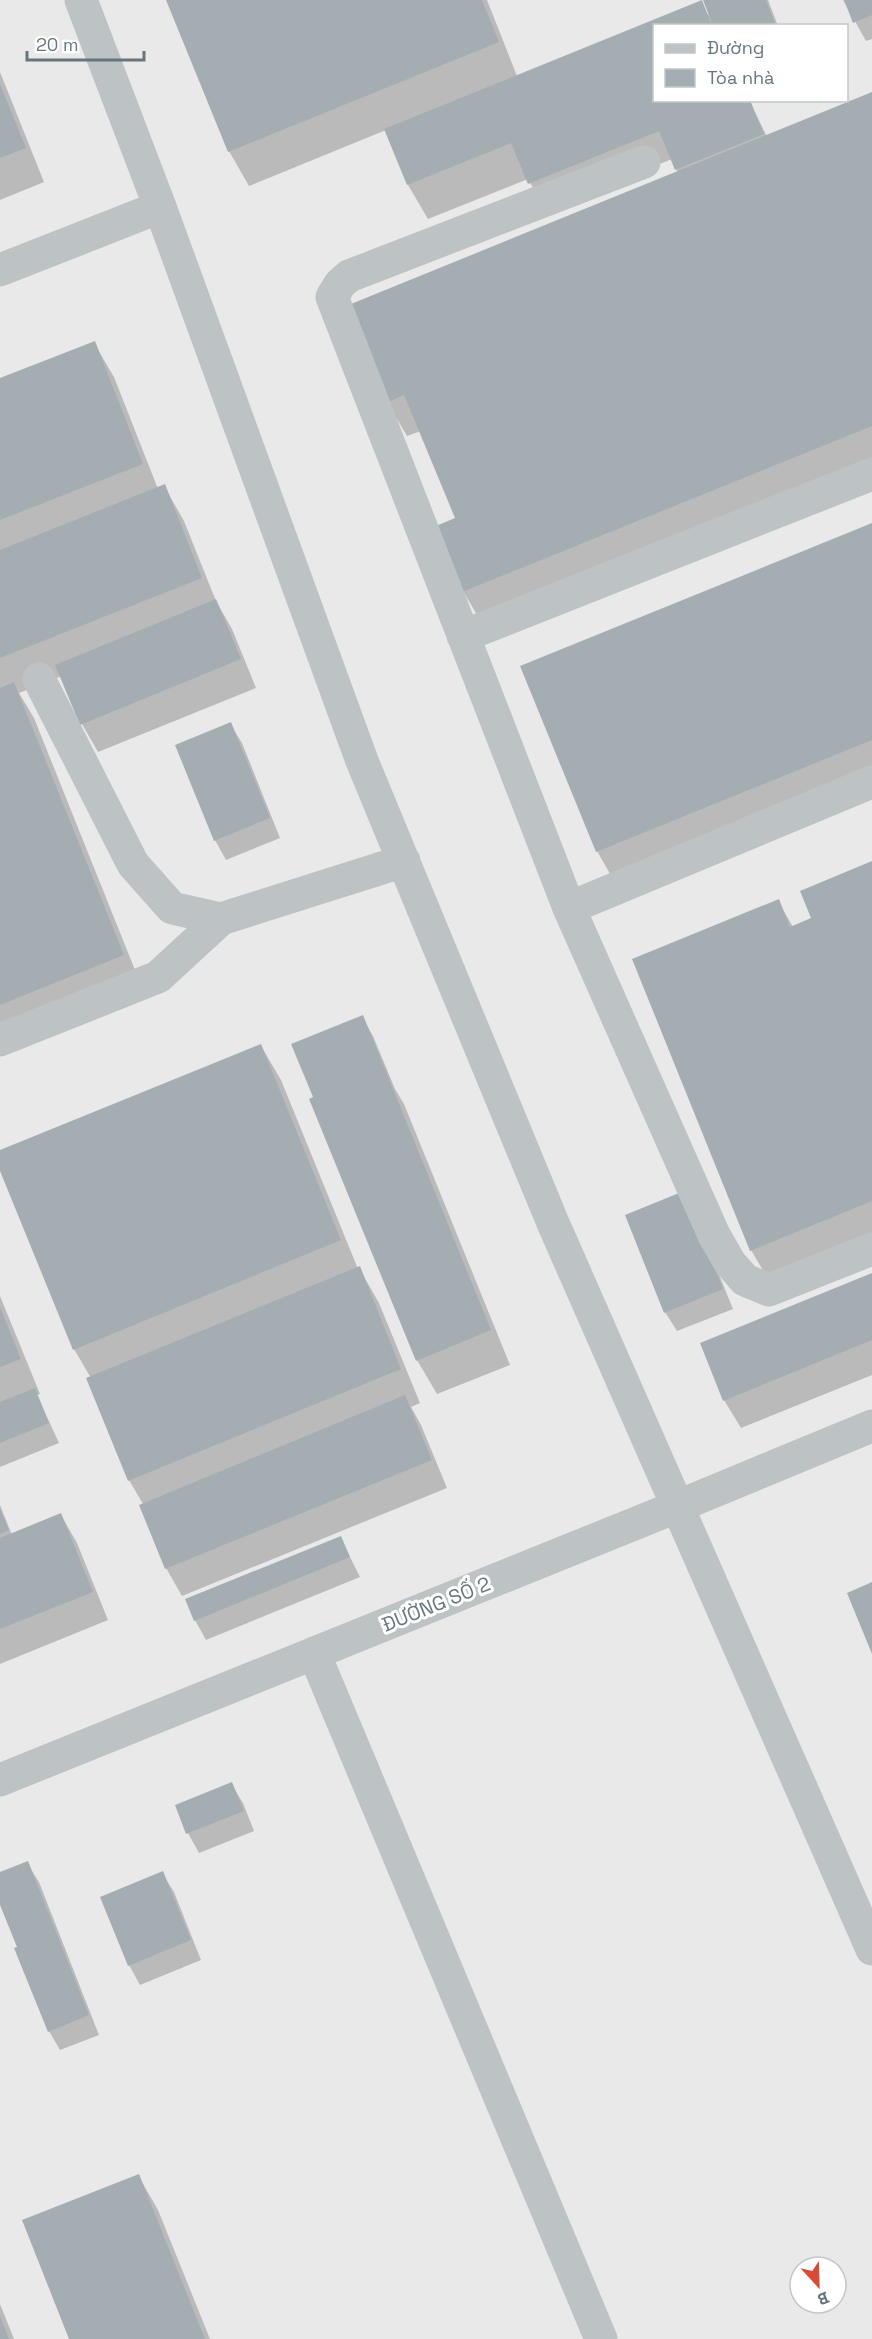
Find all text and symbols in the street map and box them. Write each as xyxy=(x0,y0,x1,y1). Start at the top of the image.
scale bar xyxy=(27,24,144,62)
legend xyxy=(653,24,848,102)
text: 20 m xyxy=(36,33,79,56)
text: Đường xyxy=(707,36,764,59)
text: Tòa nhà xyxy=(707,66,774,89)
street label: ĐƯỜNG SỐ 2 xyxy=(378,1570,494,1638)
north arrow xyxy=(788,2255,848,2315)
text: B xyxy=(815,2287,832,2310)

